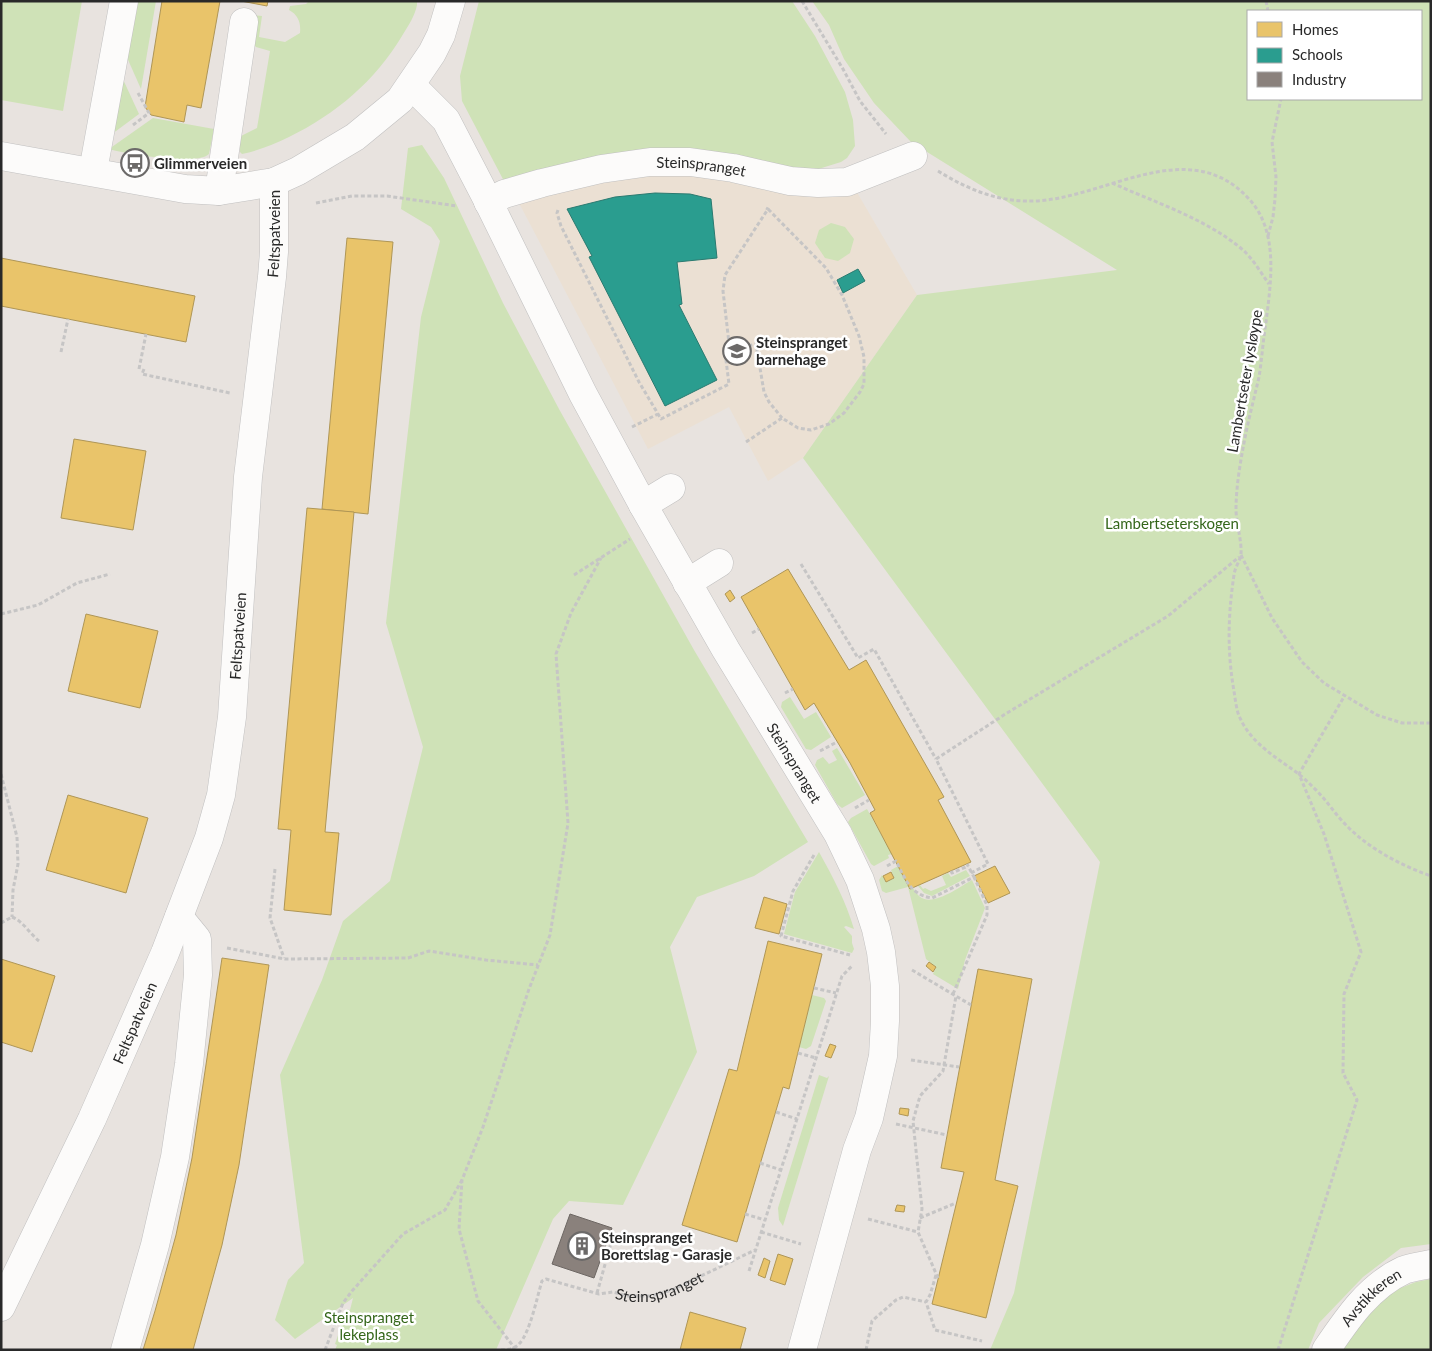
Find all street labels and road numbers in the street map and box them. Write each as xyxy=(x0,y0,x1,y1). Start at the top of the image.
street label: Steinspranget xyxy=(656,153,748,180)
street label: Feltspatveien xyxy=(263,190,283,278)
street label: Lambertseter lysløype xyxy=(1223,308,1265,454)
street label: Feltspatveien xyxy=(226,592,249,680)
street label: Steinspranget xyxy=(763,719,826,806)
street label: Feltspatveien xyxy=(108,979,160,1067)
street label: Avstikkeren xyxy=(1337,1264,1404,1330)
street label: Steinspranget xyxy=(614,1267,706,1305)

